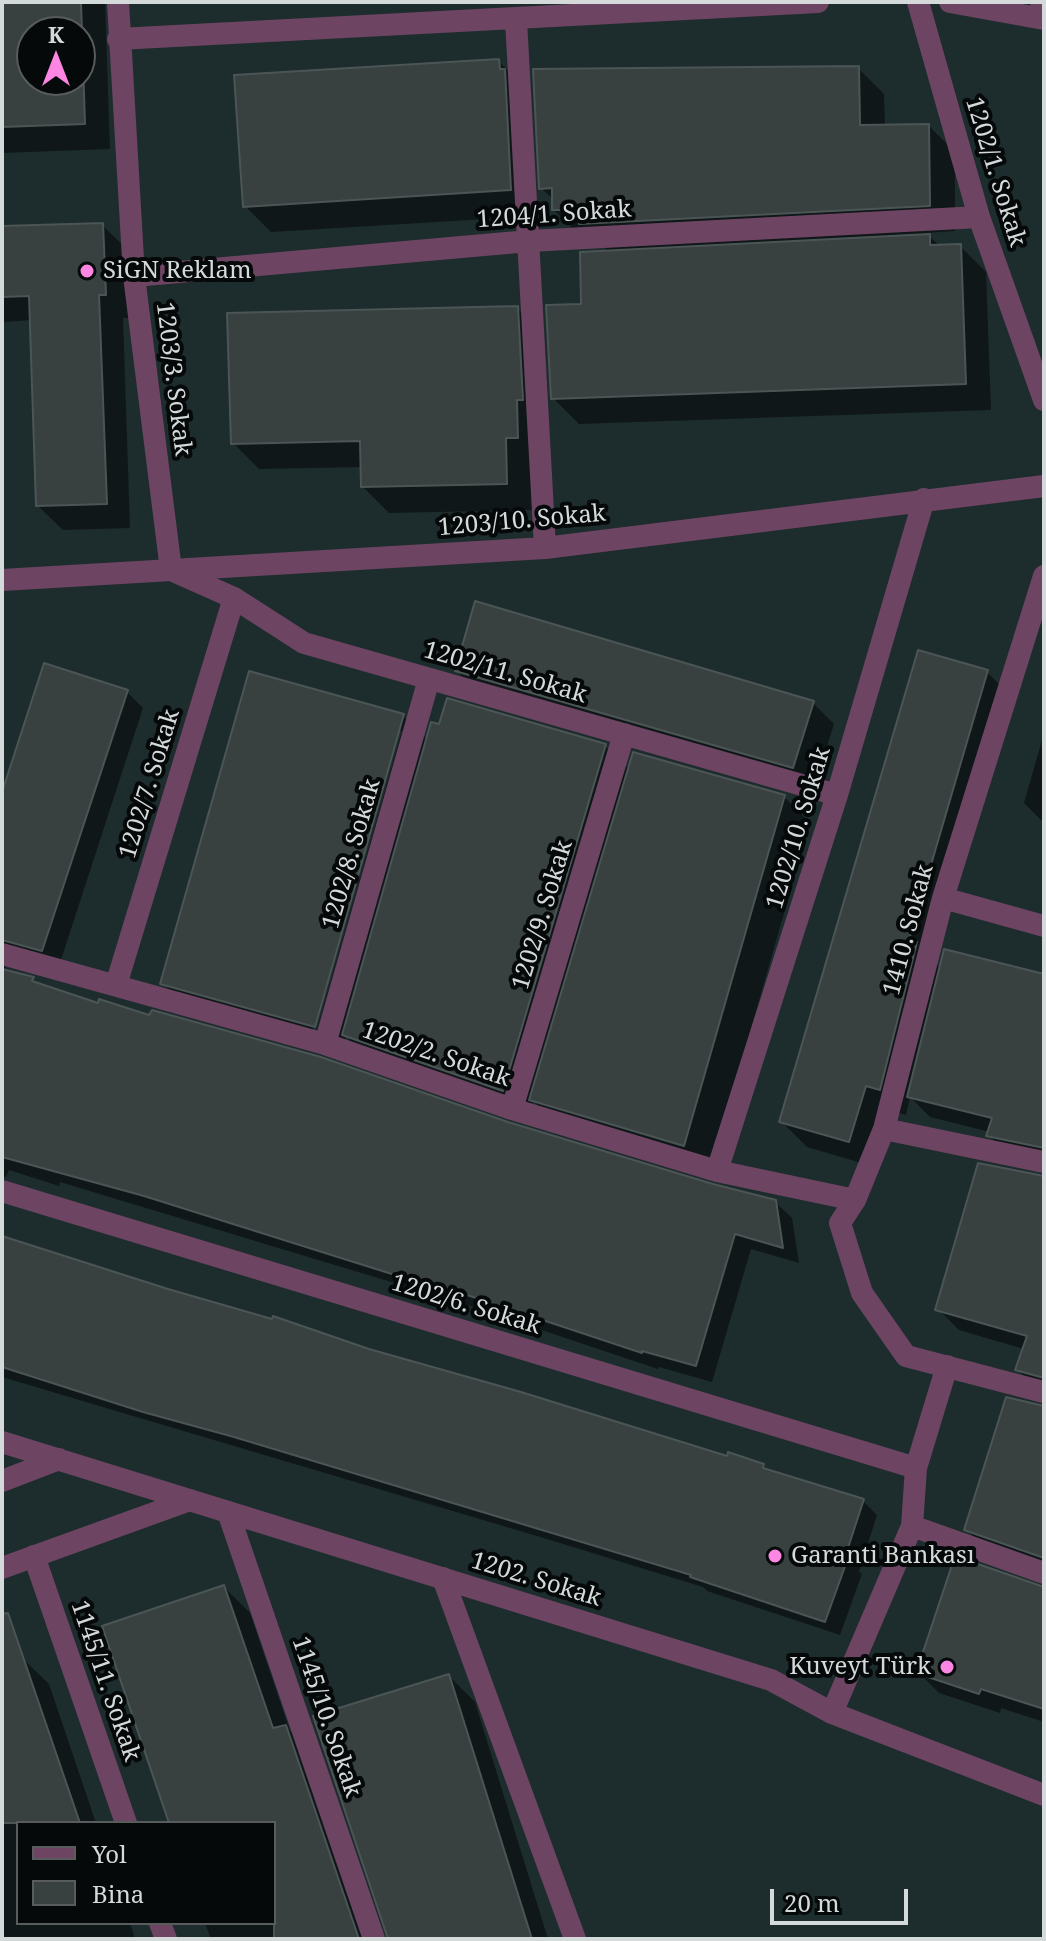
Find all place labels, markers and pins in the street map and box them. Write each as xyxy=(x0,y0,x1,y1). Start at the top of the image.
place label: SiGN Reklam xyxy=(103,257,252,285)
marker: SiGN Reklam xyxy=(78,262,96,280)
place label: Garanti Bankası xyxy=(791,1542,975,1570)
marker: Garanti Bankası xyxy=(766,1547,784,1565)
place label: Kuveyt Türk xyxy=(789,1653,931,1681)
marker: Kuveyt Türk xyxy=(938,1658,956,1676)

